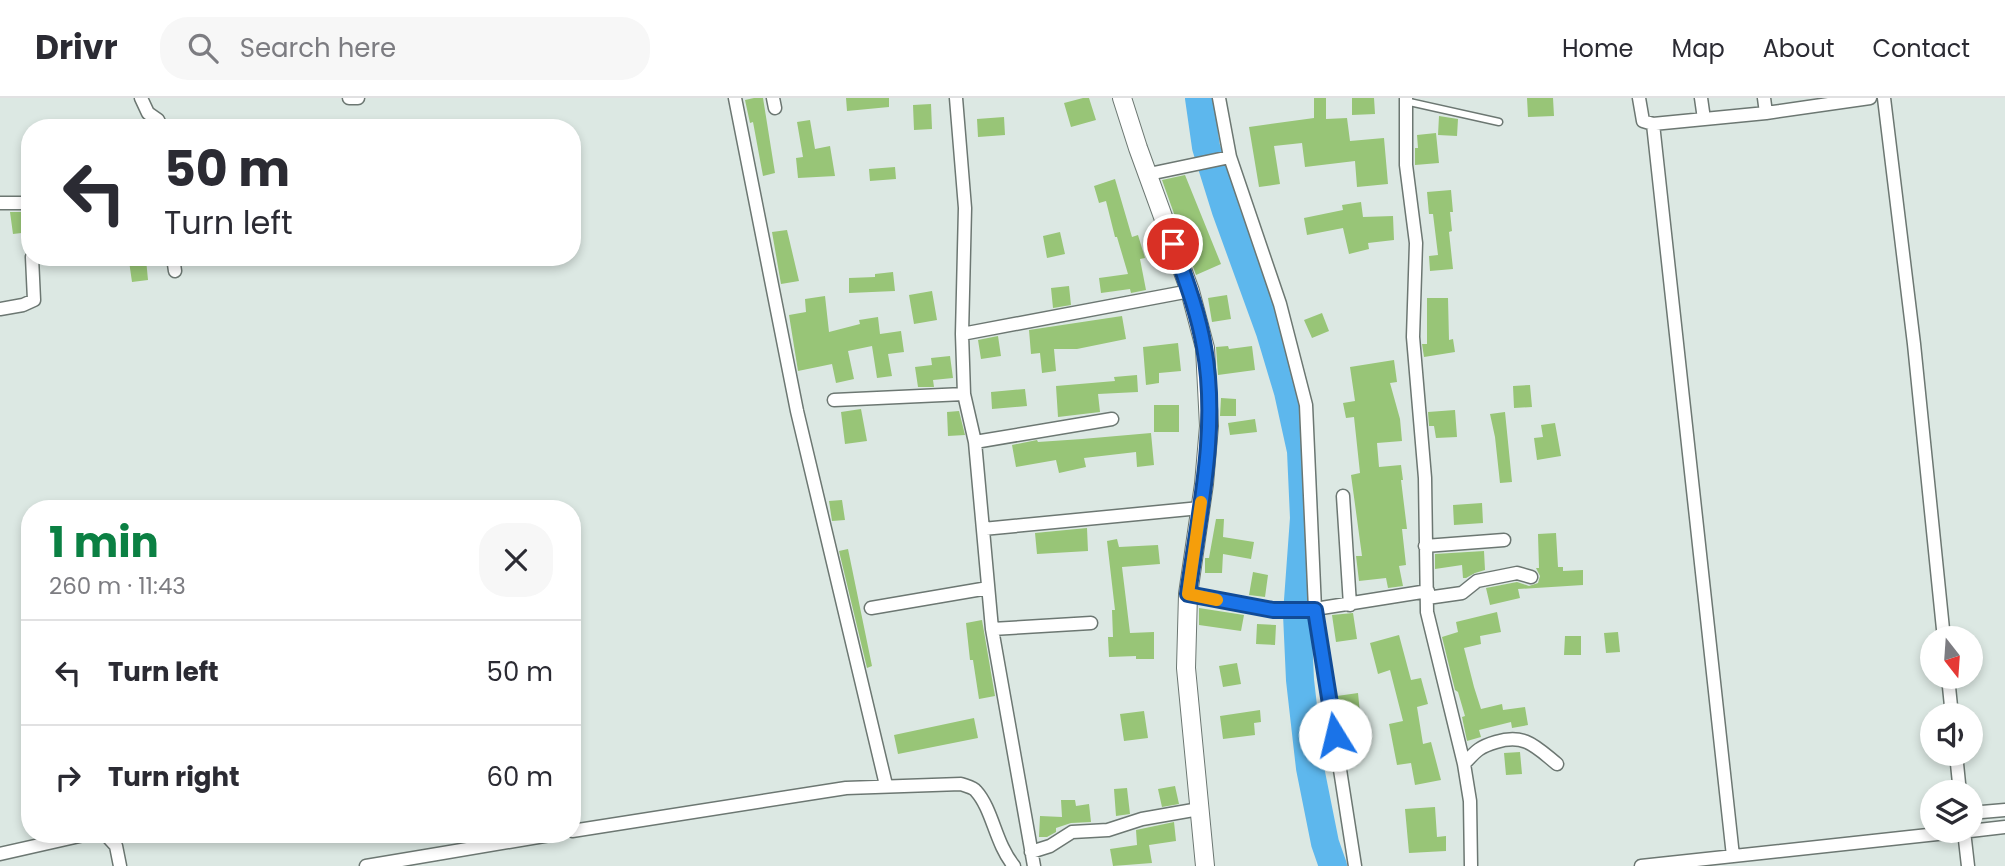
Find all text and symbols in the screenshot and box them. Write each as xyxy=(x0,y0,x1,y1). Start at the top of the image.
search box xyxy=(160,17,650,80)
text: Drivr xyxy=(35,24,118,71)
icon: search xyxy=(184,29,222,67)
text: Search here xyxy=(240,30,396,66)
text: Home xyxy=(1562,32,1634,65)
text: Map xyxy=(1672,32,1725,65)
text: About xyxy=(1763,32,1834,65)
text: Contact xyxy=(1872,32,1970,65)
text: 50 m xyxy=(164,135,290,203)
icon: left xyxy=(49,147,140,238)
text: Turn left xyxy=(164,200,293,245)
pin xyxy=(1143,214,1203,274)
icon: arrive xyxy=(1154,225,1192,263)
text: 1 min xyxy=(49,513,159,572)
button: close xyxy=(479,523,553,597)
text: 260 m · 11:43 xyxy=(49,570,186,602)
north arrow xyxy=(1920,626,1983,690)
map controls xyxy=(1920,626,1983,843)
icon: left xyxy=(49,654,87,692)
text: Turn left xyxy=(108,654,219,690)
text: 50 m xyxy=(487,654,553,690)
position arrow xyxy=(1298,698,1372,772)
button: sound xyxy=(1920,703,1983,766)
icon: right xyxy=(49,759,87,797)
text: Turn right xyxy=(108,759,240,795)
text: 60 m xyxy=(486,759,553,795)
button: layers xyxy=(1920,780,1983,843)

